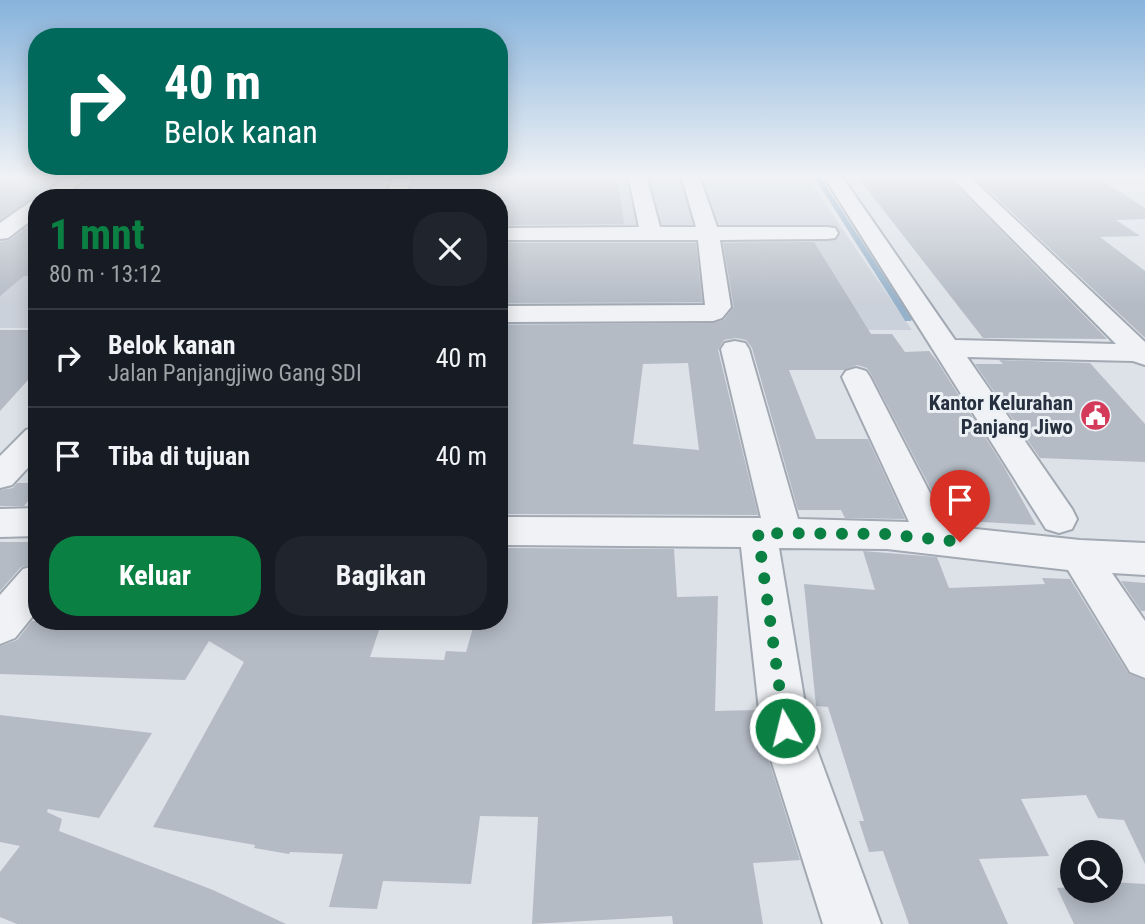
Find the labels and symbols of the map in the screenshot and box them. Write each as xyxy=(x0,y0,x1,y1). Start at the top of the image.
place label: Kantor Kelurahan Panjang Jiwo xyxy=(929,391,1073,439)
public building icon: Kantor Kelurahan Panjang Jiwo xyxy=(1079,398,1113,432)
pin xyxy=(930,470,990,542)
position arrow xyxy=(748,691,822,765)

